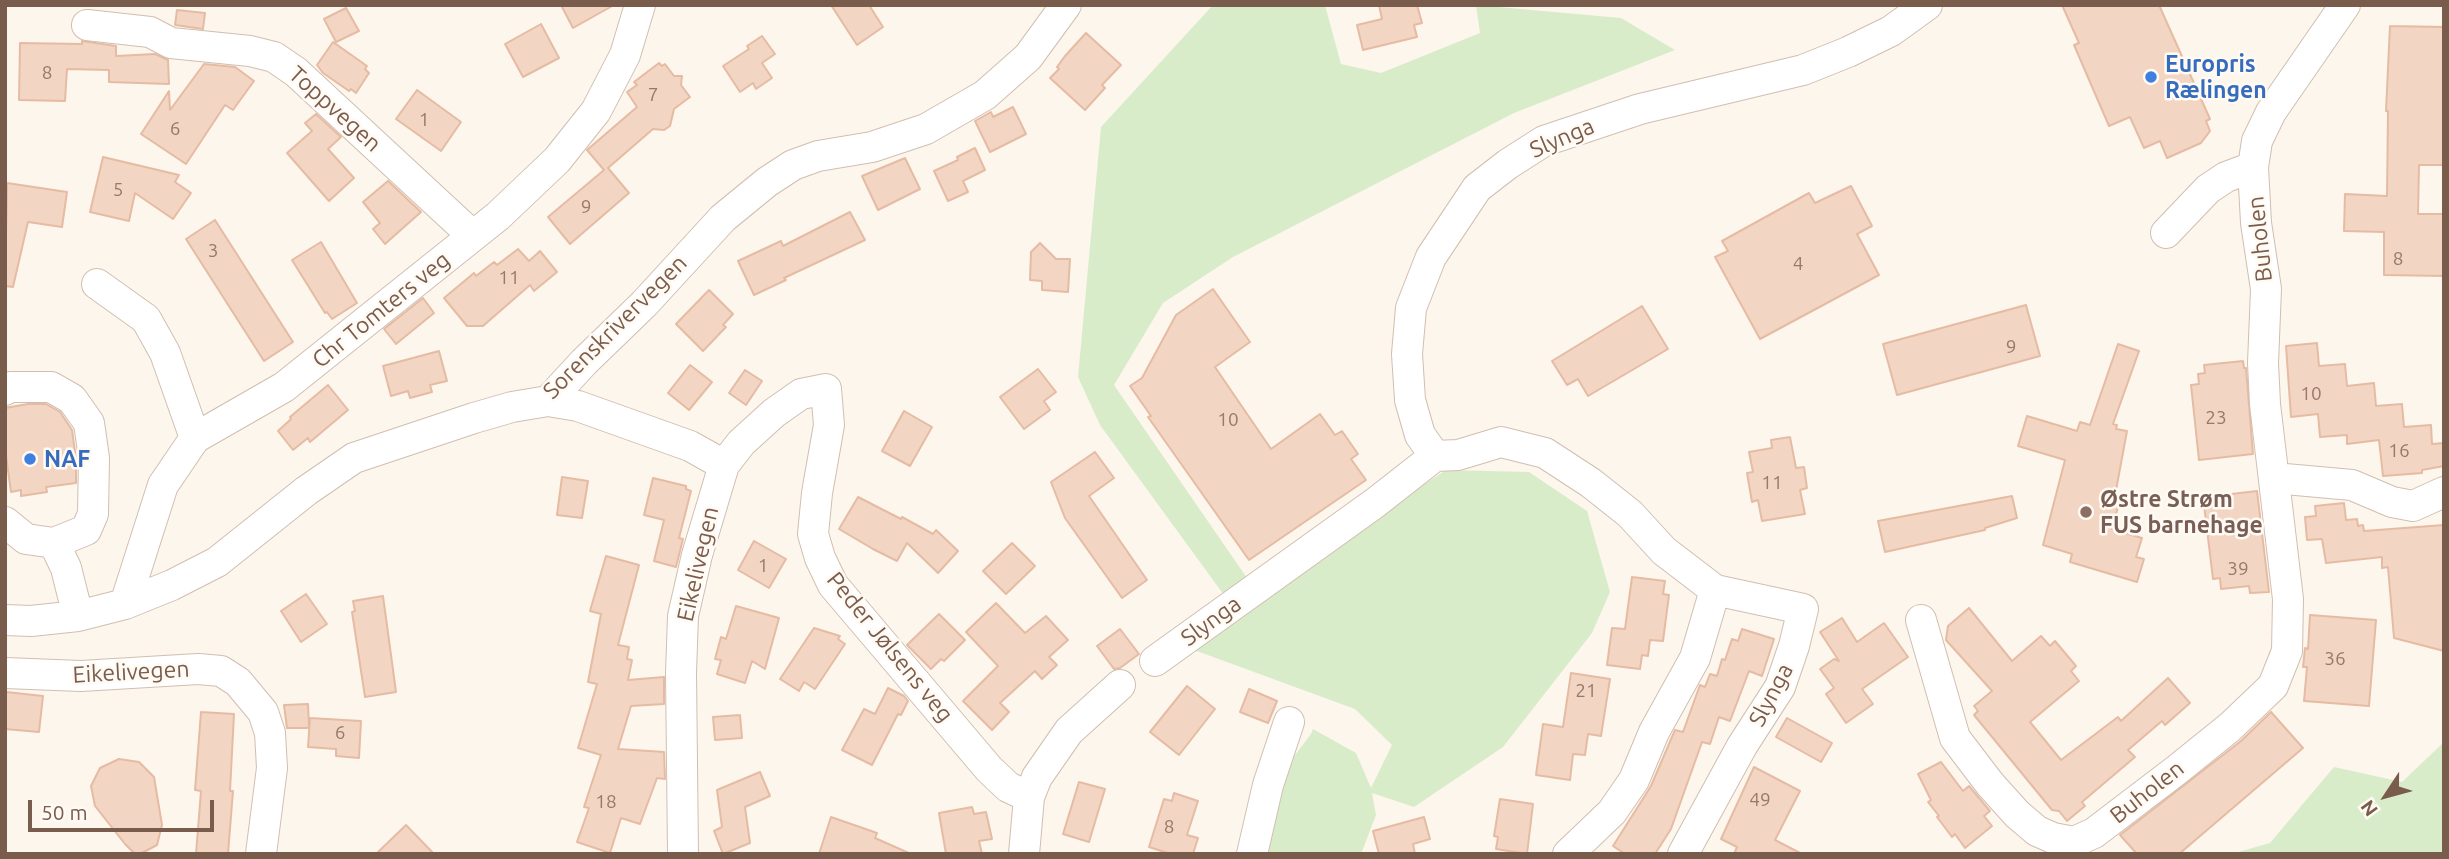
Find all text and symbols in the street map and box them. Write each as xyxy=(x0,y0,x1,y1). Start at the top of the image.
place label: Europris Rælingen xyxy=(2165,50,2267,104)
street label: Toppvegen xyxy=(283,60,387,158)
house number: 8 xyxy=(42,62,52,84)
marker: Europris Rælingen xyxy=(2143,69,2159,85)
house number: 7 xyxy=(648,84,658,106)
house number: 1 xyxy=(419,109,429,131)
street label: Slynga xyxy=(1526,112,1598,164)
house number: 6 xyxy=(170,118,180,140)
house number: 5 xyxy=(113,179,123,201)
street label: Buholen xyxy=(2242,195,2278,283)
house number: 9 xyxy=(581,196,591,218)
house number: 3 xyxy=(208,240,218,262)
street label: Chr Tomters veg xyxy=(307,246,455,374)
house number: 8 xyxy=(2393,248,2403,270)
street label: Sorenskrivervegen xyxy=(537,249,693,405)
house number: 4 xyxy=(1793,253,1803,275)
house number: 11 xyxy=(498,267,520,289)
house number: 9 xyxy=(2006,336,2016,358)
house number: 10 xyxy=(2300,383,2322,405)
house number: 23 xyxy=(2205,407,2227,429)
house number: 10 xyxy=(1217,409,1239,431)
house number: 16 xyxy=(2388,440,2410,462)
place label: NAF xyxy=(44,445,90,473)
marker: NAF xyxy=(22,451,38,467)
house number: 11 xyxy=(1761,472,1783,494)
place label: Østre Strøm FUS barnehage xyxy=(2100,485,2263,539)
street label: Eikelivegen xyxy=(671,504,725,624)
marker: Østre Strøm FUS barnehage xyxy=(2078,504,2094,520)
house number: 1 xyxy=(758,555,768,577)
house number: 39 xyxy=(2227,558,2249,580)
street label: Peder Jølsens veg xyxy=(821,566,959,728)
street label: Slynga xyxy=(1176,590,1246,652)
house number: 36 xyxy=(2324,648,2346,670)
street label: Eikelivegen xyxy=(72,655,190,689)
street label: Slynga xyxy=(1743,659,1799,731)
house number: 21 xyxy=(1575,680,1597,702)
house number: 6 xyxy=(335,722,345,744)
street label: Buholen xyxy=(2105,755,2189,829)
north arrow xyxy=(2351,761,2421,831)
scale bar xyxy=(32,786,217,830)
house number: 49 xyxy=(1749,789,1771,811)
house number: 18 xyxy=(595,791,617,813)
text: N xyxy=(2356,796,2382,821)
text: 50 m xyxy=(41,800,88,824)
house number: 8 xyxy=(1164,816,1174,838)

